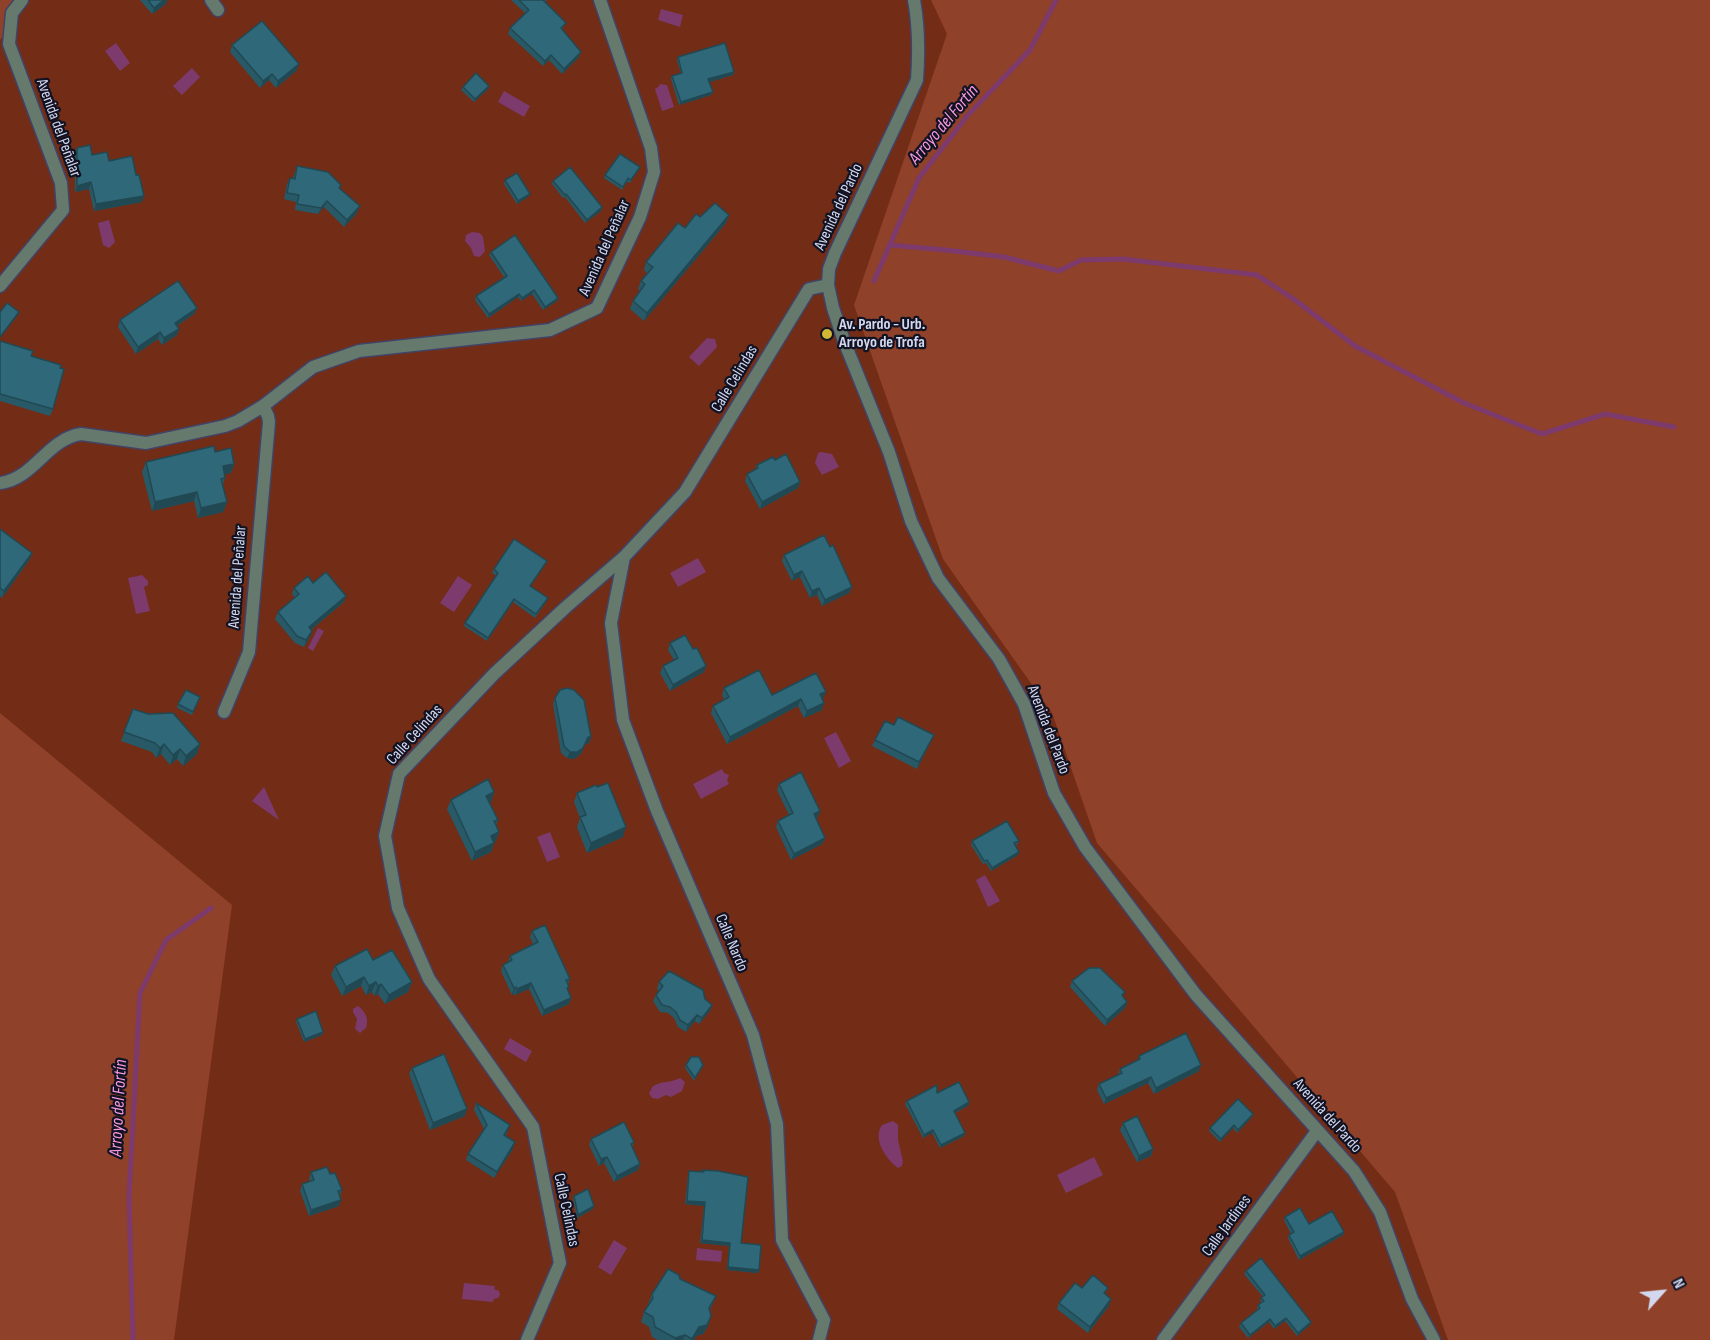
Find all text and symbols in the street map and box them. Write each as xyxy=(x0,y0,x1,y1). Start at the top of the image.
street label: Avenida del Peñalar xyxy=(31,76,85,180)
water label: Arroyo del Fortín xyxy=(904,81,984,169)
street label: Avenida del Pardo xyxy=(811,161,867,253)
street label: Avenida del Peñalar xyxy=(575,197,635,299)
place label: Av. Pardo - Urb. Arroyo de Trofa xyxy=(839,315,925,353)
marker: Av. Pardo - Urb. Arroyo de Trofa xyxy=(820,327,834,341)
street label: Calle Celindas xyxy=(708,342,762,416)
street label: Avenida del Peñalar xyxy=(225,525,251,629)
street label: Avenida del Pardo xyxy=(1022,683,1074,777)
street label: Calle Celindas xyxy=(383,701,447,769)
street label: Calle Nardo xyxy=(710,911,752,975)
water label: Arroyo del Fortín xyxy=(106,1059,132,1157)
street label: Avenida del Pardo xyxy=(1289,1075,1365,1157)
street label: Calle Celindas xyxy=(549,1172,583,1248)
street label: Calle Jardines xyxy=(1198,1192,1256,1260)
north arrow xyxy=(1632,1262,1692,1322)
text: N xyxy=(1668,1275,1689,1292)

